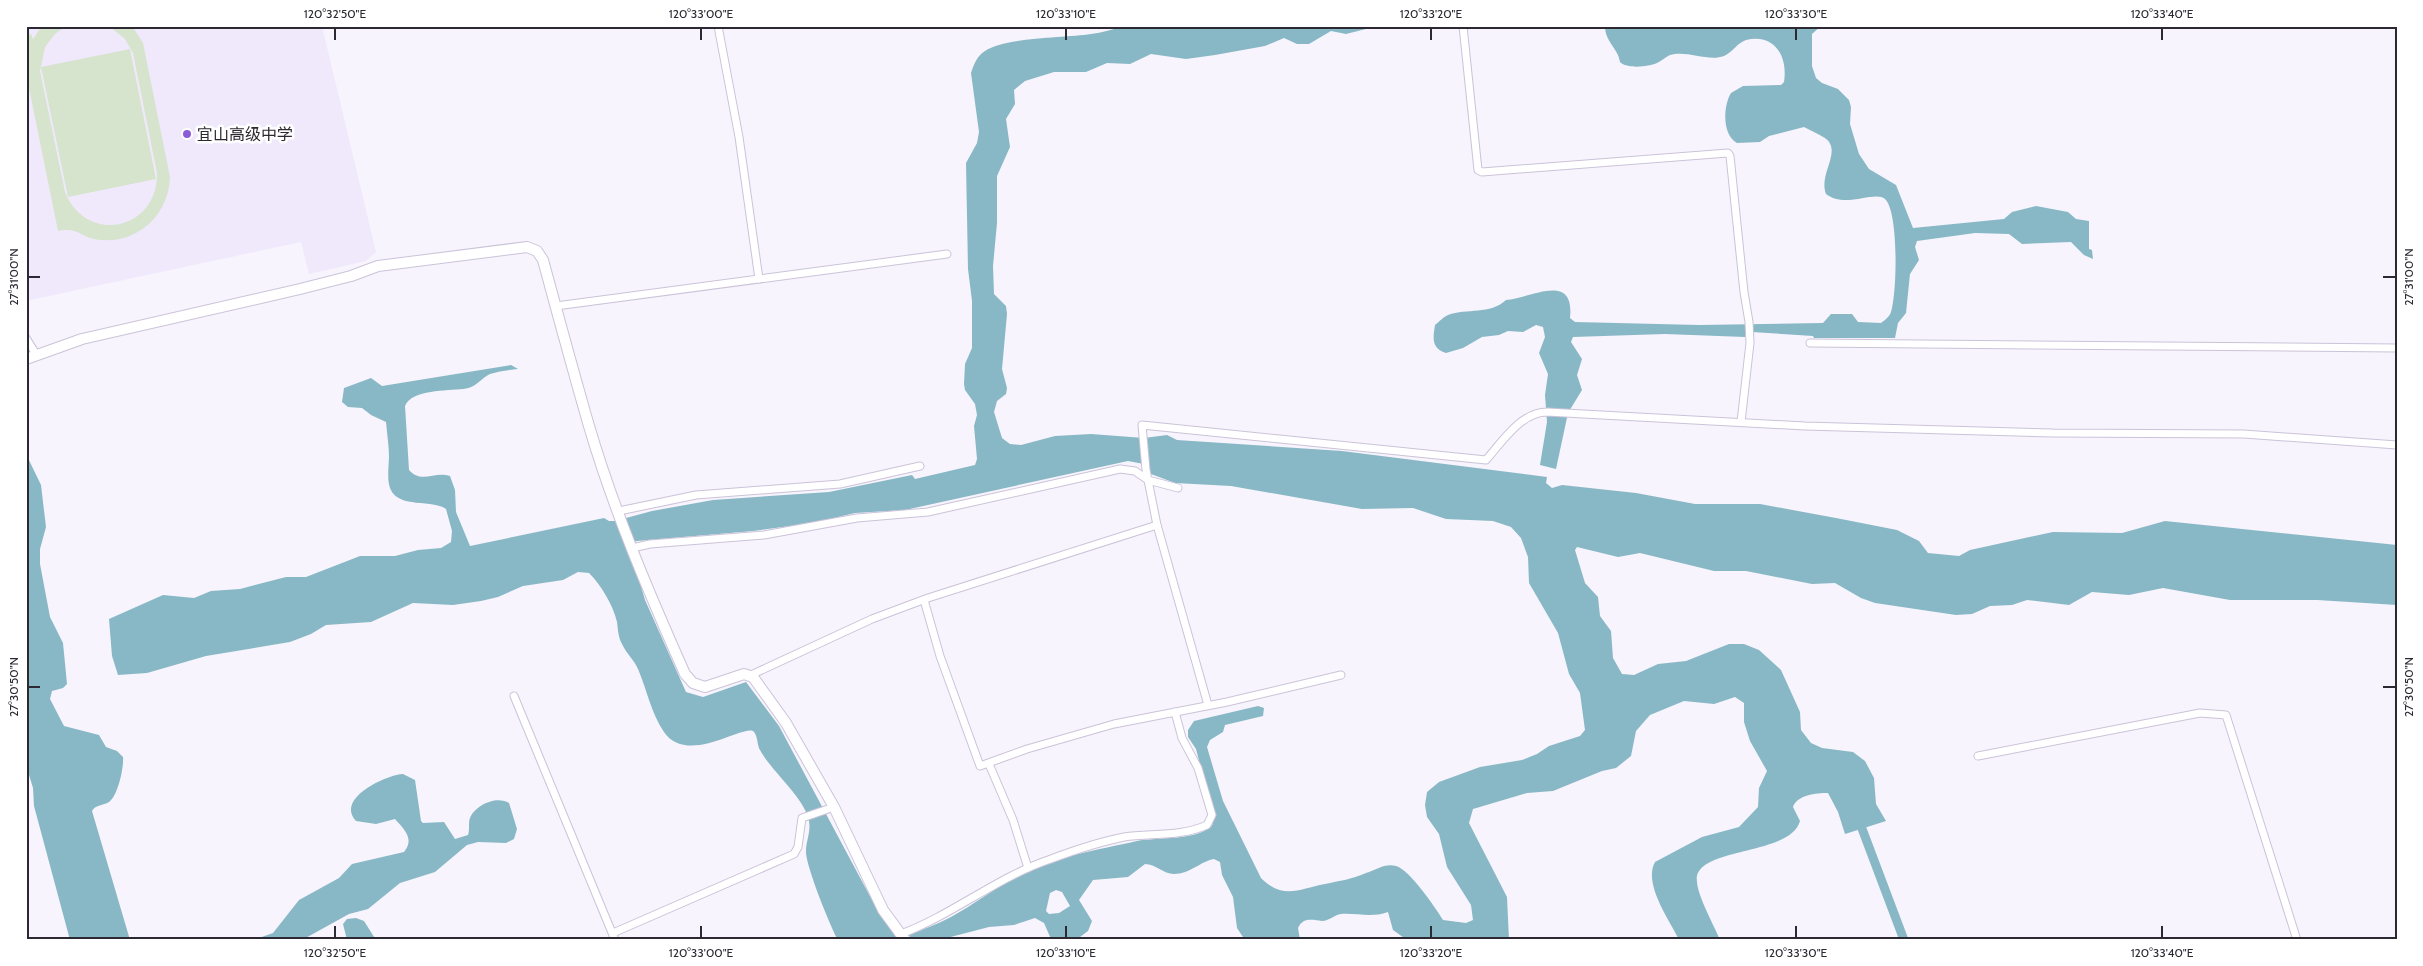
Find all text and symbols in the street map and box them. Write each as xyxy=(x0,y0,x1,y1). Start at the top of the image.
text: 120°32'50"E xyxy=(304,6,366,21)
text: 120°33'00"E xyxy=(669,6,734,21)
text: 120°33'10"E xyxy=(1036,6,1096,21)
text: 120°33'20"E xyxy=(1400,6,1462,21)
text: 120°33'30"E xyxy=(1765,6,1828,21)
text: 120°33'40"E xyxy=(2131,6,2194,21)
place label: 宜山高级中学 xyxy=(197,125,293,144)
marker: 宜山高级中学 xyxy=(181,128,193,140)
text: 27°31'00"N xyxy=(6,248,21,306)
text: 27°31'00"N xyxy=(2401,248,2416,306)
text: 27°30'50"N xyxy=(6,657,21,717)
text: 27°30'50"N xyxy=(2401,657,2416,717)
text: 120°32'50"E xyxy=(304,945,366,960)
text: 120°33'00"E xyxy=(669,945,734,960)
text: 120°33'10"E xyxy=(1036,945,1096,960)
text: 120°33'20"E xyxy=(1400,945,1462,960)
text: 120°33'30"E xyxy=(1765,945,1828,960)
text: 120°33'40"E xyxy=(2131,945,2194,960)

